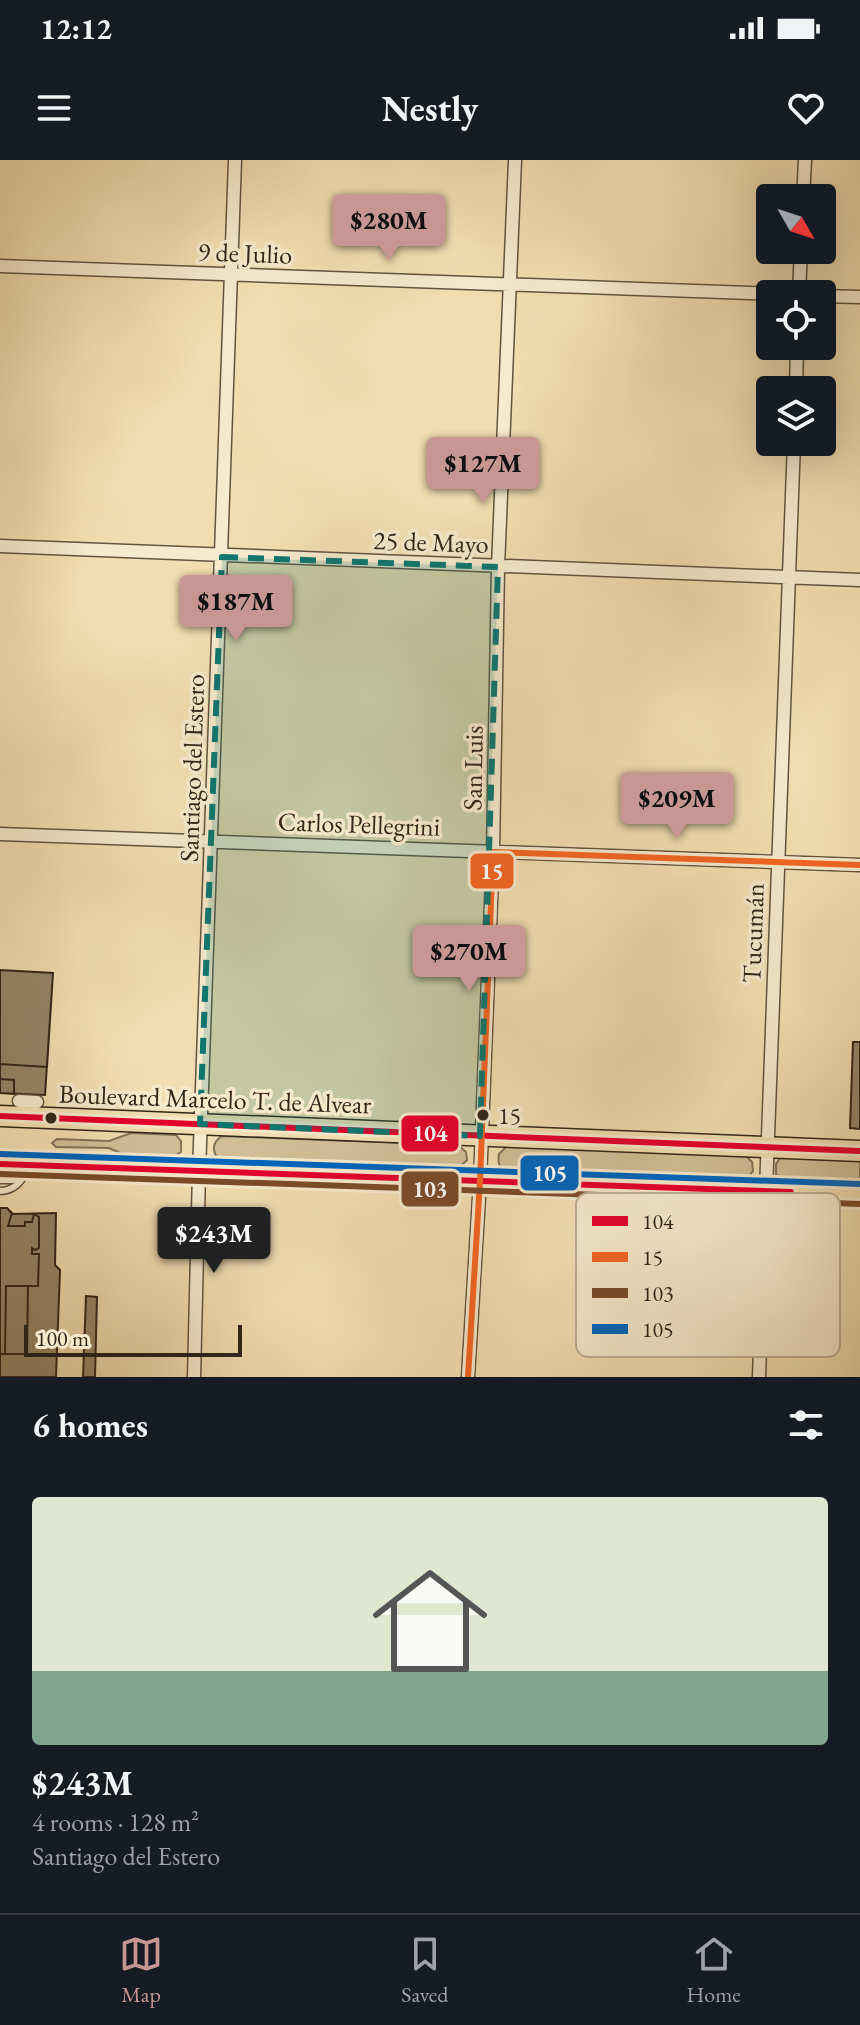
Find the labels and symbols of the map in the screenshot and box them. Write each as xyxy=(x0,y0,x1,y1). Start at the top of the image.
north arrow xyxy=(756,184,836,264)
pin: $280M xyxy=(333,194,445,262)
street label: 9 de Julio xyxy=(197,234,293,272)
pin: $127M xyxy=(427,437,539,505)
street label: 25 de Mayo xyxy=(373,523,489,561)
pin: $187M xyxy=(180,575,292,643)
street label: Santiago del Estero xyxy=(172,673,212,863)
street label: San Luis xyxy=(455,725,491,811)
pin: $209M xyxy=(621,772,733,840)
street label: Carlos Pellegrini xyxy=(277,804,441,844)
line badge: 15 xyxy=(469,852,515,890)
text: 15 xyxy=(480,857,504,886)
street label: Tucumán xyxy=(734,882,772,983)
pin: $270M xyxy=(413,925,525,993)
street label: Boulevard Marcelo T. de Alvear xyxy=(58,1077,372,1121)
place label: 15 xyxy=(498,1100,521,1131)
marker: 15 xyxy=(475,1107,491,1123)
unlabelled marker xyxy=(43,1110,59,1126)
line badge: 104 xyxy=(400,1114,460,1153)
text: 104 xyxy=(413,1119,448,1148)
line badge: 105 xyxy=(519,1154,580,1192)
text: 105 xyxy=(533,1159,567,1188)
line badge: 103 xyxy=(400,1170,460,1208)
text: 103 xyxy=(413,1175,447,1204)
legend xyxy=(576,1193,840,1357)
pin: $243M xyxy=(158,1207,270,1275)
text: 104 xyxy=(642,1207,674,1236)
text: 15 xyxy=(642,1243,663,1272)
text: 103 xyxy=(642,1279,674,1308)
text: 105 xyxy=(642,1315,674,1344)
scale bar xyxy=(24,1321,242,1357)

